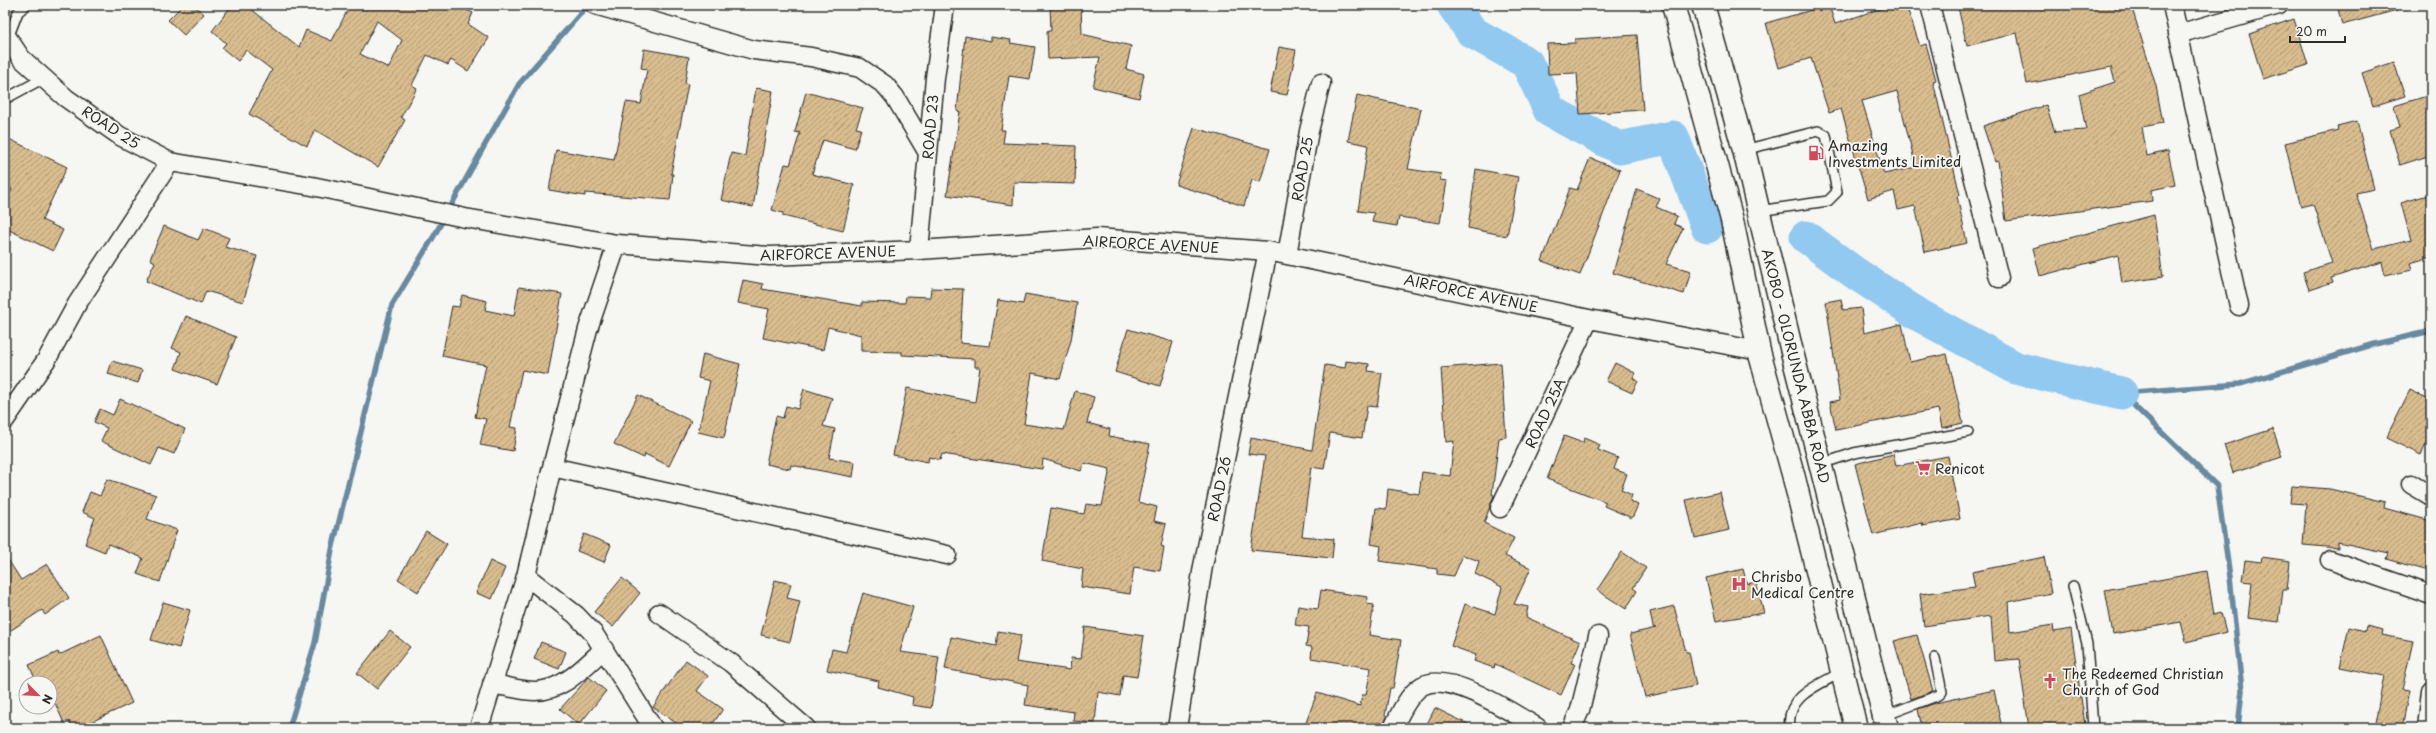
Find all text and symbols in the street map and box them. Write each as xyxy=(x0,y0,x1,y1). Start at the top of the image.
scale bar xyxy=(2290,18,2345,44)
text: 20 m xyxy=(2296,22,2327,40)
street label: ROAD 23 xyxy=(917,94,943,160)
street label: ROAD 25 xyxy=(78,100,144,154)
street label: ROAD 25 xyxy=(1286,135,1318,203)
place label: Amazing Investments Limited xyxy=(1828,135,1961,172)
fuel station icon: Amazing Investments Limited xyxy=(1807,144,1825,162)
street label: AIRFORCE AVENUE xyxy=(1082,230,1220,258)
street label: AIRFORCE AVENUE xyxy=(760,240,897,266)
street label: AKOBO - OLORUNDA ABBA ROAD xyxy=(1757,246,1835,486)
street label: AIRFORCE AVENUE xyxy=(1402,269,1540,317)
street label: ROAD 25A xyxy=(1520,374,1571,452)
street label: ROAD 26 xyxy=(1202,454,1236,524)
place label: Renicot xyxy=(1935,458,1985,479)
supermarket icon: Renicot xyxy=(1914,459,1932,477)
place label: Chrisbo Medical Centre xyxy=(1751,566,1854,603)
hospital icon: Chrisbo Medical Centre xyxy=(1730,575,1748,593)
place label: The Redeemed Christian Church of God xyxy=(2062,663,2224,700)
church icon: The Redeemed Christian Church of God xyxy=(2041,672,2059,690)
north arrow xyxy=(18,675,58,715)
text: N xyxy=(38,692,57,707)

